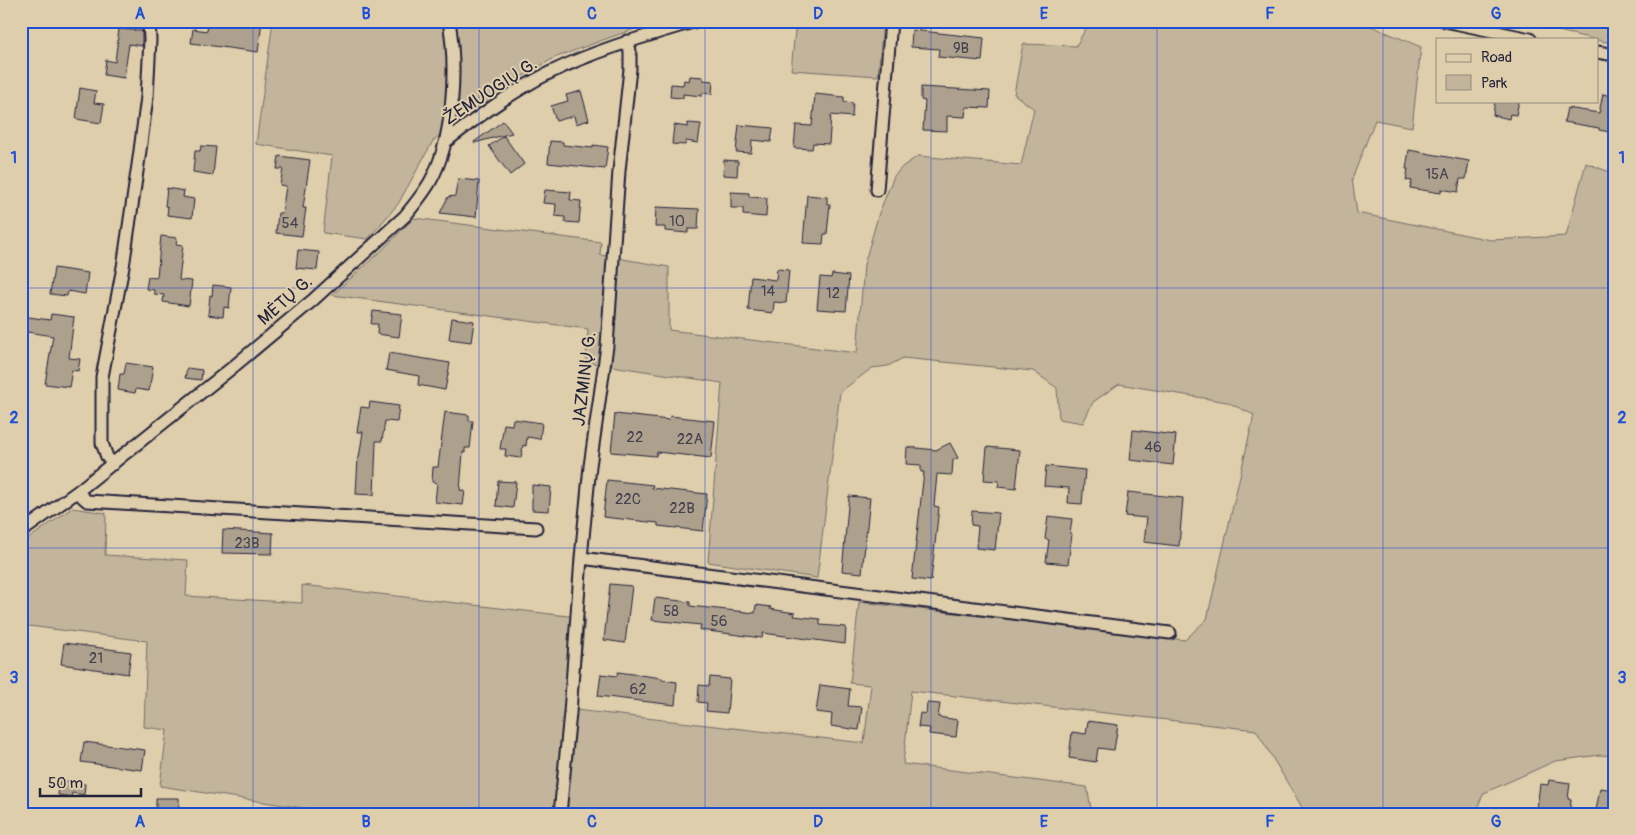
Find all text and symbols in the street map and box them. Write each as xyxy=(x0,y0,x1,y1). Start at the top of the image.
text: A xyxy=(135,4,146,24)
text: B xyxy=(361,4,371,24)
text: C xyxy=(587,4,597,24)
text: D xyxy=(813,4,823,24)
text: E xyxy=(1040,4,1049,24)
text: F xyxy=(1265,4,1275,24)
text: G xyxy=(1491,4,1502,24)
legend xyxy=(1436,38,1598,102)
house number: 9B xyxy=(953,39,969,58)
text: Road xyxy=(1481,48,1512,67)
street label: ŽEMUOGIŲ G. xyxy=(439,52,542,130)
text: Park xyxy=(1481,74,1508,93)
text: 1 xyxy=(11,148,17,168)
text: 1 xyxy=(1619,148,1625,168)
house number: 15A xyxy=(1425,165,1449,184)
house number: 10 xyxy=(669,212,685,231)
house number: 54 xyxy=(282,214,299,233)
street label: MĖTŲ G. xyxy=(253,270,317,330)
house number: 14 xyxy=(761,282,776,301)
house number: 12 xyxy=(826,284,840,303)
street label: JAZMINŲ G. xyxy=(567,331,602,428)
text: 2 xyxy=(10,408,19,428)
text: 2 xyxy=(1618,408,1627,428)
house number: 22 xyxy=(627,428,643,447)
house number: 22A xyxy=(677,430,704,449)
house number: 46 xyxy=(1144,438,1162,457)
house number: 22C xyxy=(615,490,641,509)
house number: 22B xyxy=(669,499,695,518)
house number: 23B xyxy=(235,534,259,553)
house number: 58 xyxy=(663,602,679,621)
house number: 56 xyxy=(711,612,727,631)
house number: 21 xyxy=(89,649,103,668)
text: 3 xyxy=(10,668,19,688)
text: 3 xyxy=(1618,668,1627,688)
house number: 62 xyxy=(629,680,647,699)
scale bar xyxy=(40,765,141,797)
text: 50 m xyxy=(48,774,83,793)
text: A xyxy=(135,812,146,832)
text: B xyxy=(361,812,371,832)
text: C xyxy=(587,812,597,832)
text: D xyxy=(813,812,823,832)
text: E xyxy=(1040,812,1049,832)
text: F xyxy=(1265,812,1275,832)
text: G xyxy=(1491,812,1502,832)

